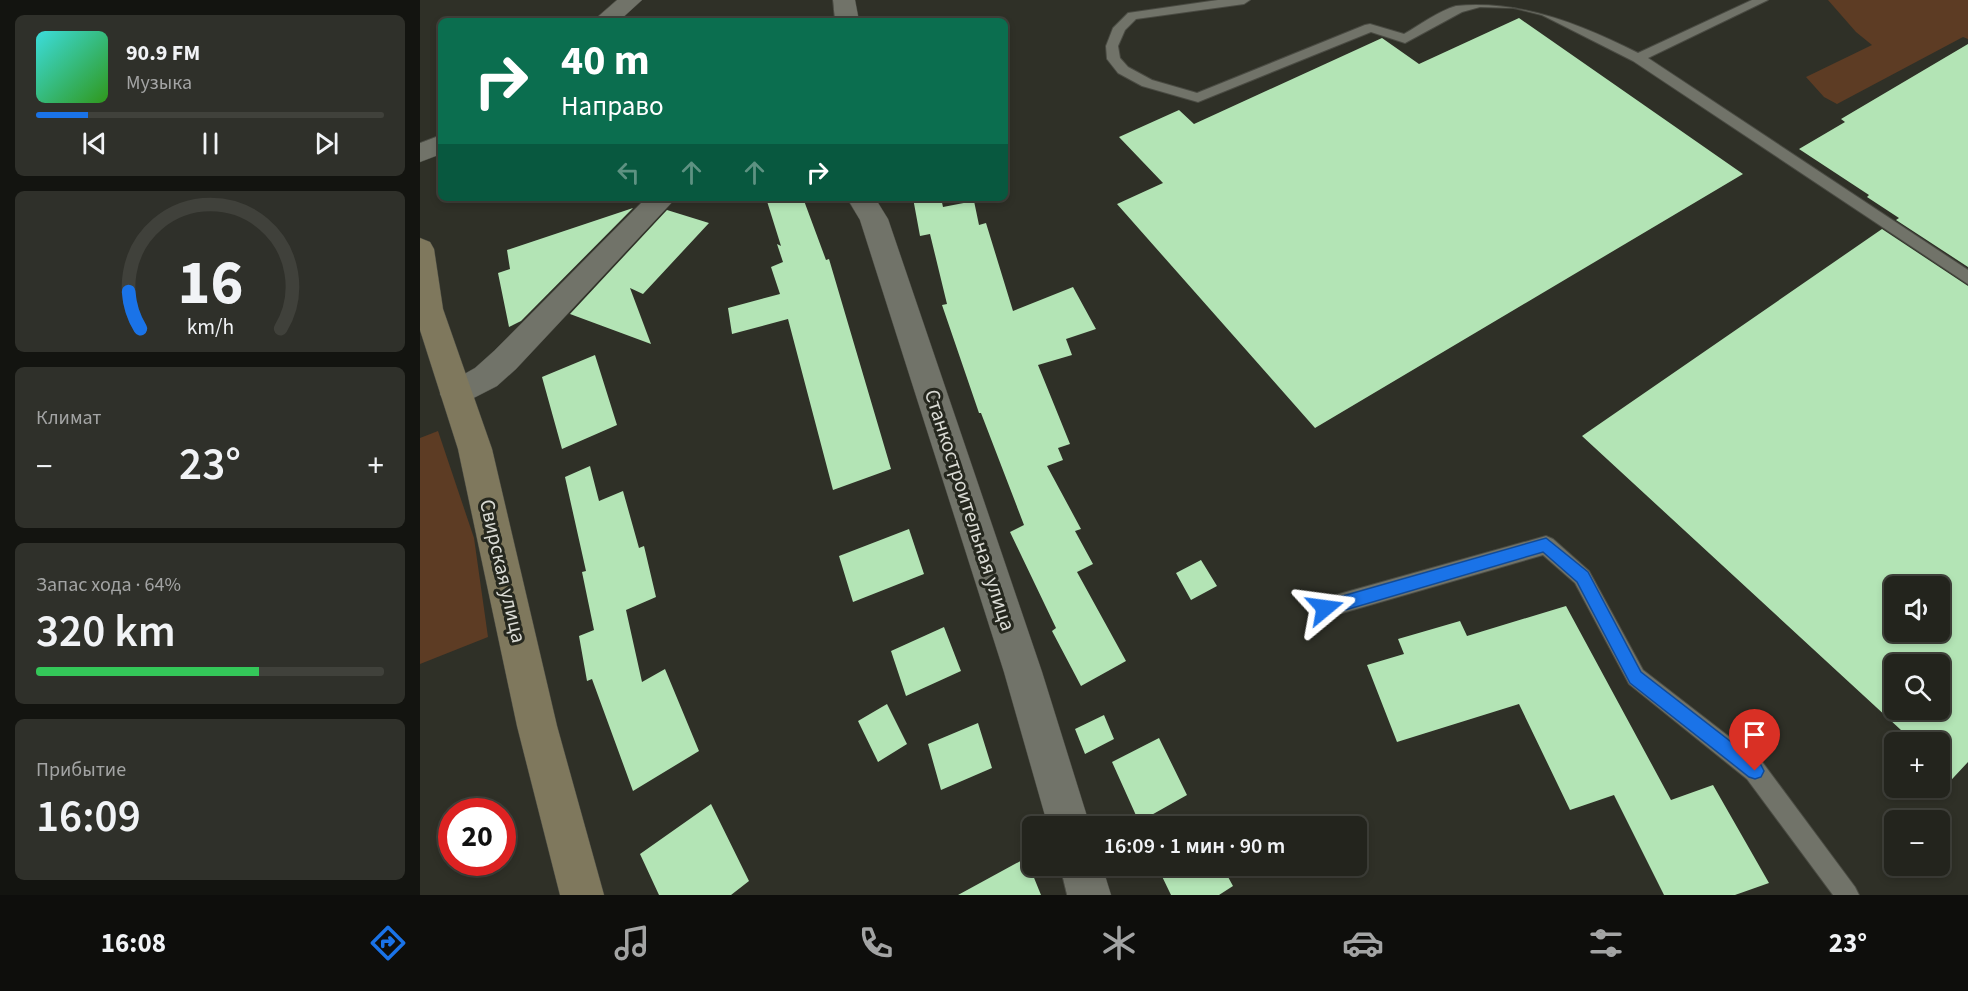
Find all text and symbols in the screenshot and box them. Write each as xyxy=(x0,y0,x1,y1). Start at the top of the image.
text: 40 m xyxy=(561,31,650,91)
text: 90.9 FM xyxy=(126,37,200,69)
icon: right xyxy=(462,42,540,120)
text: Музыка xyxy=(126,69,192,97)
text: Направо xyxy=(561,87,664,126)
icon: previous xyxy=(78,127,111,160)
icon: pause xyxy=(194,127,227,160)
icon: next xyxy=(310,127,343,160)
icon: left xyxy=(612,156,645,189)
icon: ahead xyxy=(675,156,708,189)
icon: ahead xyxy=(738,156,771,189)
icon: right xyxy=(801,156,834,189)
text: 16 xyxy=(177,239,243,328)
text: km/h xyxy=(186,312,234,343)
street label: Станкостроительная улица xyxy=(917,386,1023,634)
text: Климат xyxy=(36,404,102,432)
text: 23° xyxy=(179,433,241,497)
text: − xyxy=(36,443,52,490)
text: + xyxy=(368,443,384,490)
street label: Свирская улица xyxy=(472,496,534,646)
text: Запас хода · 64% xyxy=(36,571,181,599)
position arrow xyxy=(1293,576,1357,640)
map controls xyxy=(1884,576,1950,876)
button: sound xyxy=(1884,576,1950,642)
text: 320 km xyxy=(36,600,176,664)
button: search xyxy=(1884,654,1950,720)
pin xyxy=(1729,709,1780,771)
icon: arrive xyxy=(1738,718,1771,751)
button: + xyxy=(1884,732,1950,798)
text: Прибытие xyxy=(36,756,126,784)
text: 16:09 xyxy=(36,785,141,849)
speed limit sign: 20 xyxy=(438,798,516,876)
button: − xyxy=(1884,810,1950,876)
text: 16:09 · 1 мин · 90 m xyxy=(1104,830,1285,862)
icon: directions xyxy=(367,922,409,964)
icon: music xyxy=(611,922,653,964)
icon: phone xyxy=(855,922,897,964)
icon: climate xyxy=(1098,922,1140,964)
icon: car xyxy=(1342,922,1384,964)
icon: filters xyxy=(1585,922,1627,964)
text: 16:08 xyxy=(101,924,166,963)
text: 23° xyxy=(1829,924,1867,963)

